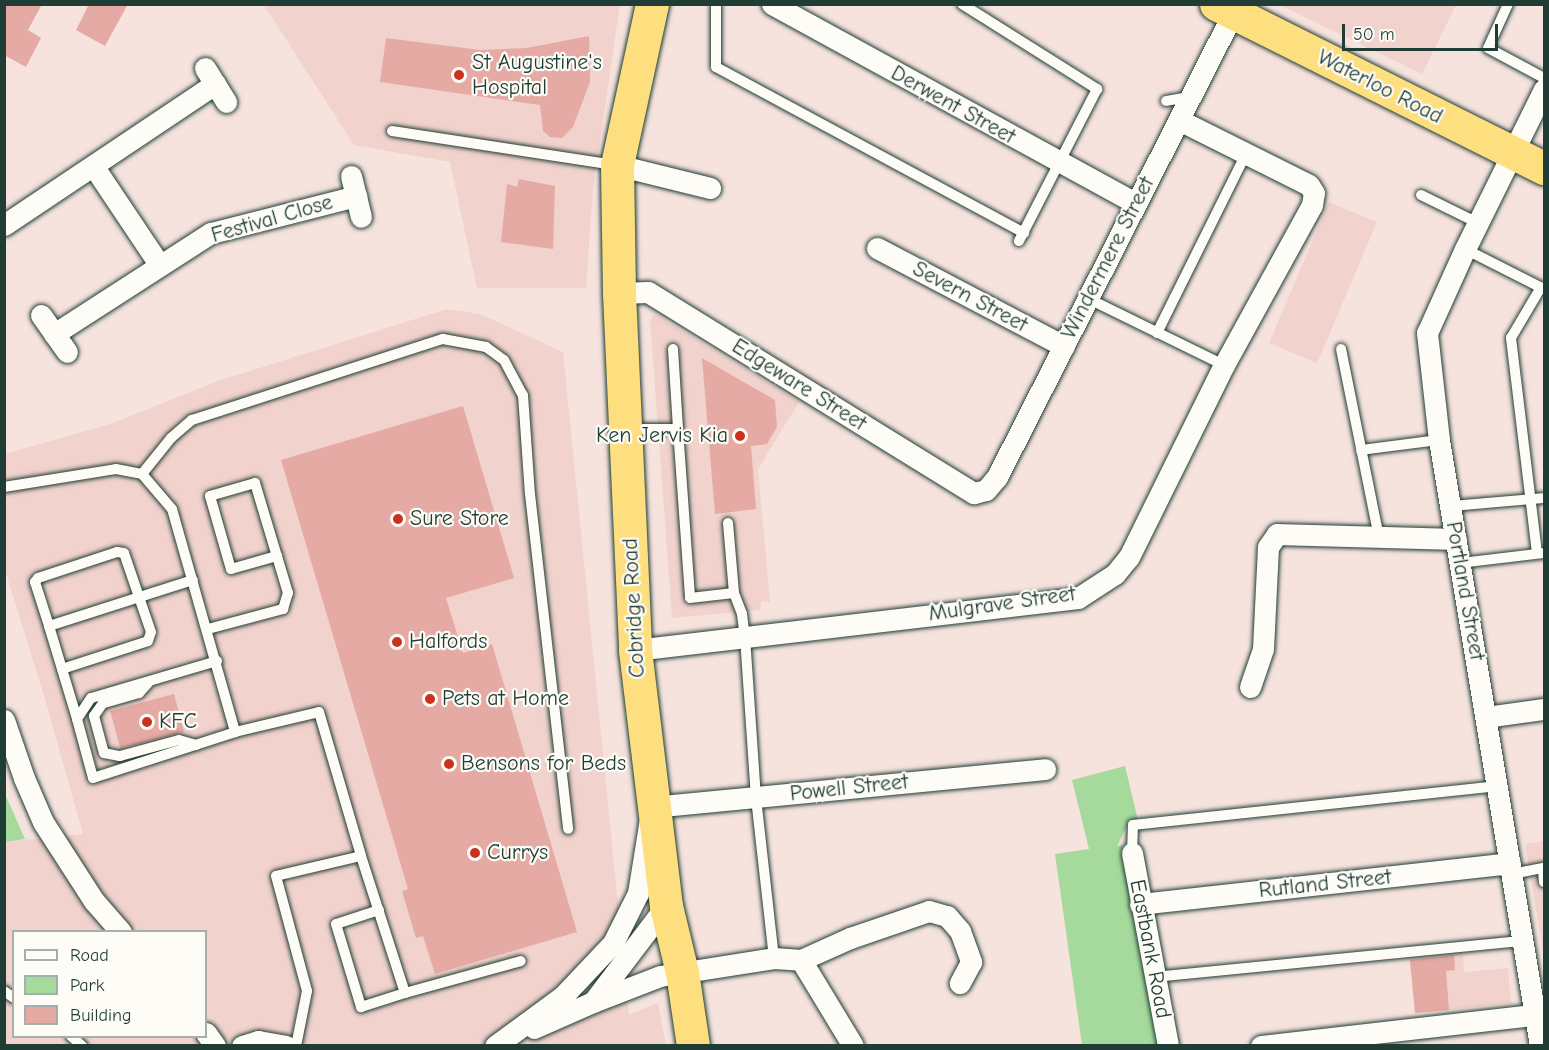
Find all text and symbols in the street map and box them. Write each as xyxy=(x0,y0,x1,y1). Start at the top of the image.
scale bar xyxy=(1345,12,1501,50)
text: 50 m xyxy=(1353,24,1395,45)
street label: Waterloo Road xyxy=(1313,44,1447,130)
place label: St Augustine's Hospital xyxy=(472,49,602,100)
street label: Derwent Street xyxy=(886,60,1020,150)
marker: St Augustine's Hospital xyxy=(450,66,468,84)
street label: Windermere Street xyxy=(1056,172,1160,344)
street label: Festival Close xyxy=(208,189,336,249)
street label: Severn Street xyxy=(908,256,1032,338)
street label: Edgeware Street xyxy=(727,333,871,437)
place label: Ken Jervis Kia xyxy=(596,423,728,449)
marker: Ken Jervis Kia xyxy=(733,429,747,443)
place label: Sure Store xyxy=(410,506,509,532)
marker: Sure Store xyxy=(391,512,405,526)
street label: Portland Street xyxy=(1440,520,1490,662)
street label: Cobridge Road xyxy=(617,537,651,679)
street label: Mulgrave Street xyxy=(927,581,1077,627)
place label: Halfords xyxy=(409,629,487,655)
marker: Halfords xyxy=(390,635,404,649)
place label: Pets at Home xyxy=(442,686,569,712)
marker: Pets at Home xyxy=(423,692,437,706)
place label: KFC xyxy=(159,709,197,735)
marker: KFC xyxy=(140,715,154,729)
place label: Bensons for Beds xyxy=(461,751,626,777)
marker: Bensons for Beds xyxy=(442,757,456,771)
street label: Powell Street xyxy=(789,769,909,807)
place label: Currys xyxy=(487,840,548,866)
marker: Currys xyxy=(468,846,482,860)
street label: Rutland Street xyxy=(1257,864,1393,904)
street label: Eastbank Road xyxy=(1124,877,1176,1021)
legend xyxy=(12,930,207,1038)
text: Road xyxy=(70,945,109,966)
text: Park xyxy=(70,975,104,996)
text: Building xyxy=(70,1005,132,1026)

